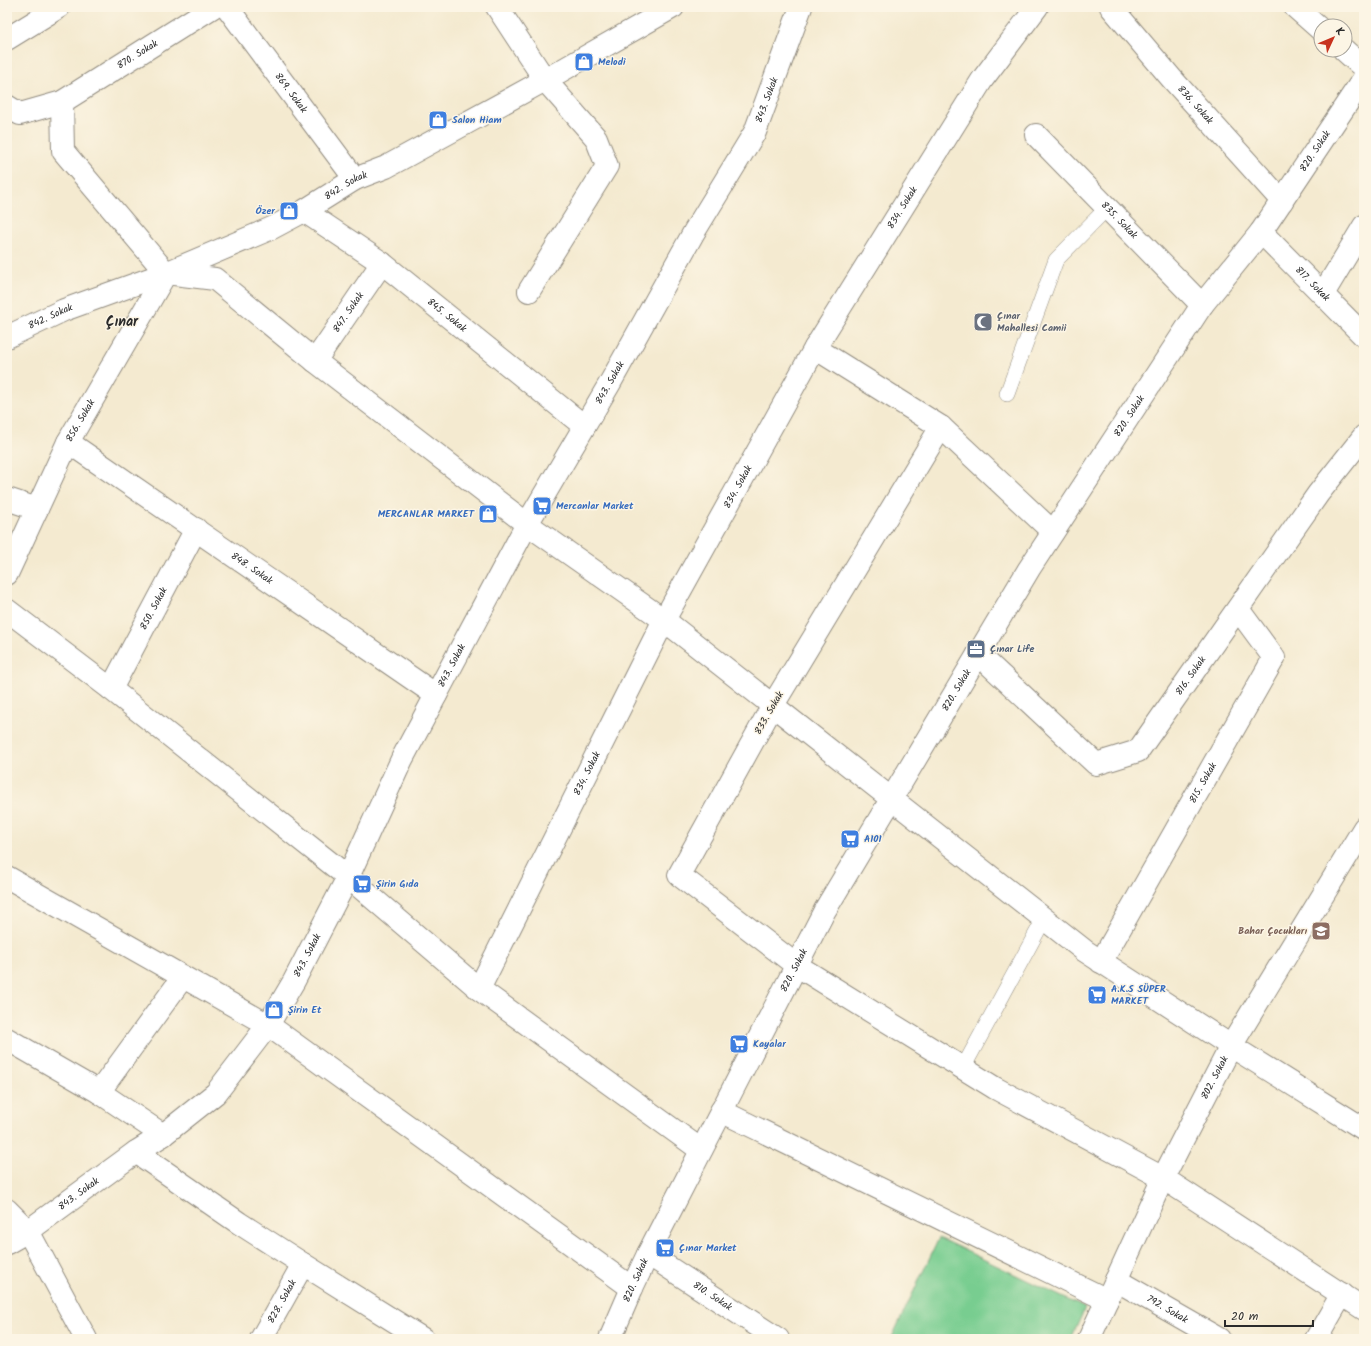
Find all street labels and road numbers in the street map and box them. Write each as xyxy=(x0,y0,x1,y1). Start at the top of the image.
street label: 870. Sokak xyxy=(114,35,161,74)
street label: 869. Sokak xyxy=(270,69,311,117)
street label: 843. Sokak xyxy=(751,75,783,125)
street label: 836. Sokak xyxy=(1173,82,1217,128)
street label: 820. Sokak xyxy=(1295,127,1335,175)
street label: 842. Sokak xyxy=(321,167,370,204)
street label: 834. Sokak xyxy=(883,183,922,232)
street label: 835. Sokak xyxy=(1097,198,1142,243)
street label: 817. Sokak xyxy=(1291,263,1334,305)
street label: 847. Sokak xyxy=(329,288,368,336)
street label: 845. Sokak xyxy=(423,294,470,337)
street label: 842. Sokak xyxy=(25,299,75,334)
street label: 843. Sokak xyxy=(591,358,629,408)
street label: 820. Sokak xyxy=(1109,392,1149,440)
street label: 856. Sokak xyxy=(62,396,99,445)
street label: 834. Sokak xyxy=(719,462,757,512)
street label: 848. Sokak xyxy=(227,548,276,589)
street label: 850. Sokak xyxy=(136,584,172,633)
street label: 843. Sokak xyxy=(433,641,470,690)
street label: 816. Sokak xyxy=(1171,653,1210,699)
street label: 820. Sokak xyxy=(937,666,976,715)
street label: 833. Sokak xyxy=(750,688,788,738)
street label: 834. Sokak xyxy=(569,748,605,798)
street label: 815. Sokak xyxy=(1185,759,1221,806)
street label: 843. Sokak xyxy=(289,930,325,980)
street label: 820. Sokak xyxy=(776,946,812,995)
street label: 802. Sokak xyxy=(1197,1053,1233,1102)
street label: 843. Sokak xyxy=(55,1173,103,1214)
street label: 820. Sokak xyxy=(619,1255,653,1305)
street label: 828. Sokak xyxy=(263,1276,301,1326)
street label: 810. Sokak xyxy=(689,1277,736,1315)
street label: 792. Sokak xyxy=(1143,1291,1191,1328)

